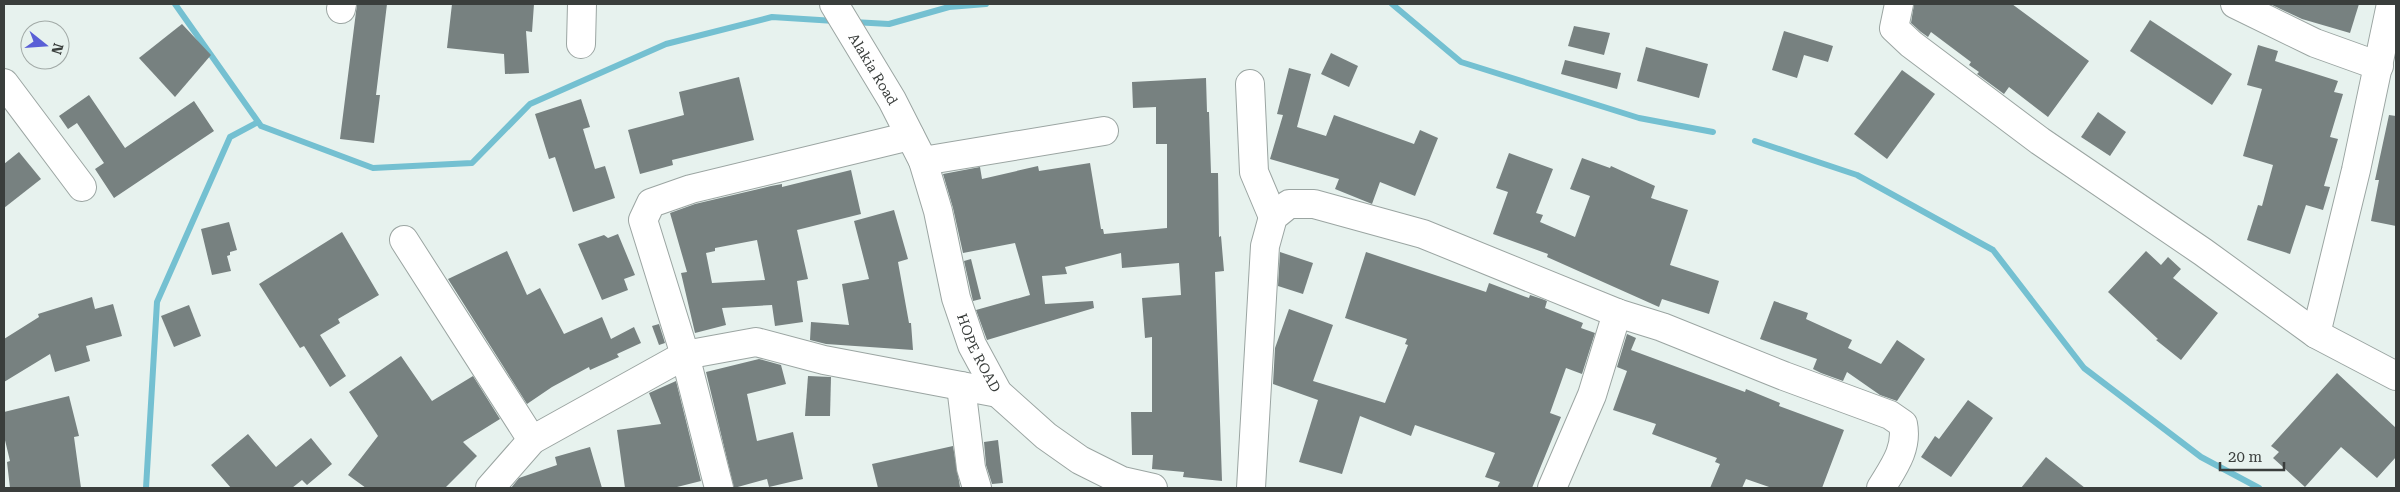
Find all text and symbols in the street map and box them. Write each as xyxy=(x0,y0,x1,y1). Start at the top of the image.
north arrow xyxy=(20,20,70,70)
street label: Alakia Road xyxy=(846,30,901,108)
text: N xyxy=(48,41,67,57)
street label: HOPE ROAD xyxy=(954,311,1004,395)
scale bar xyxy=(2220,440,2284,472)
text: 20 m xyxy=(2228,448,2263,466)

